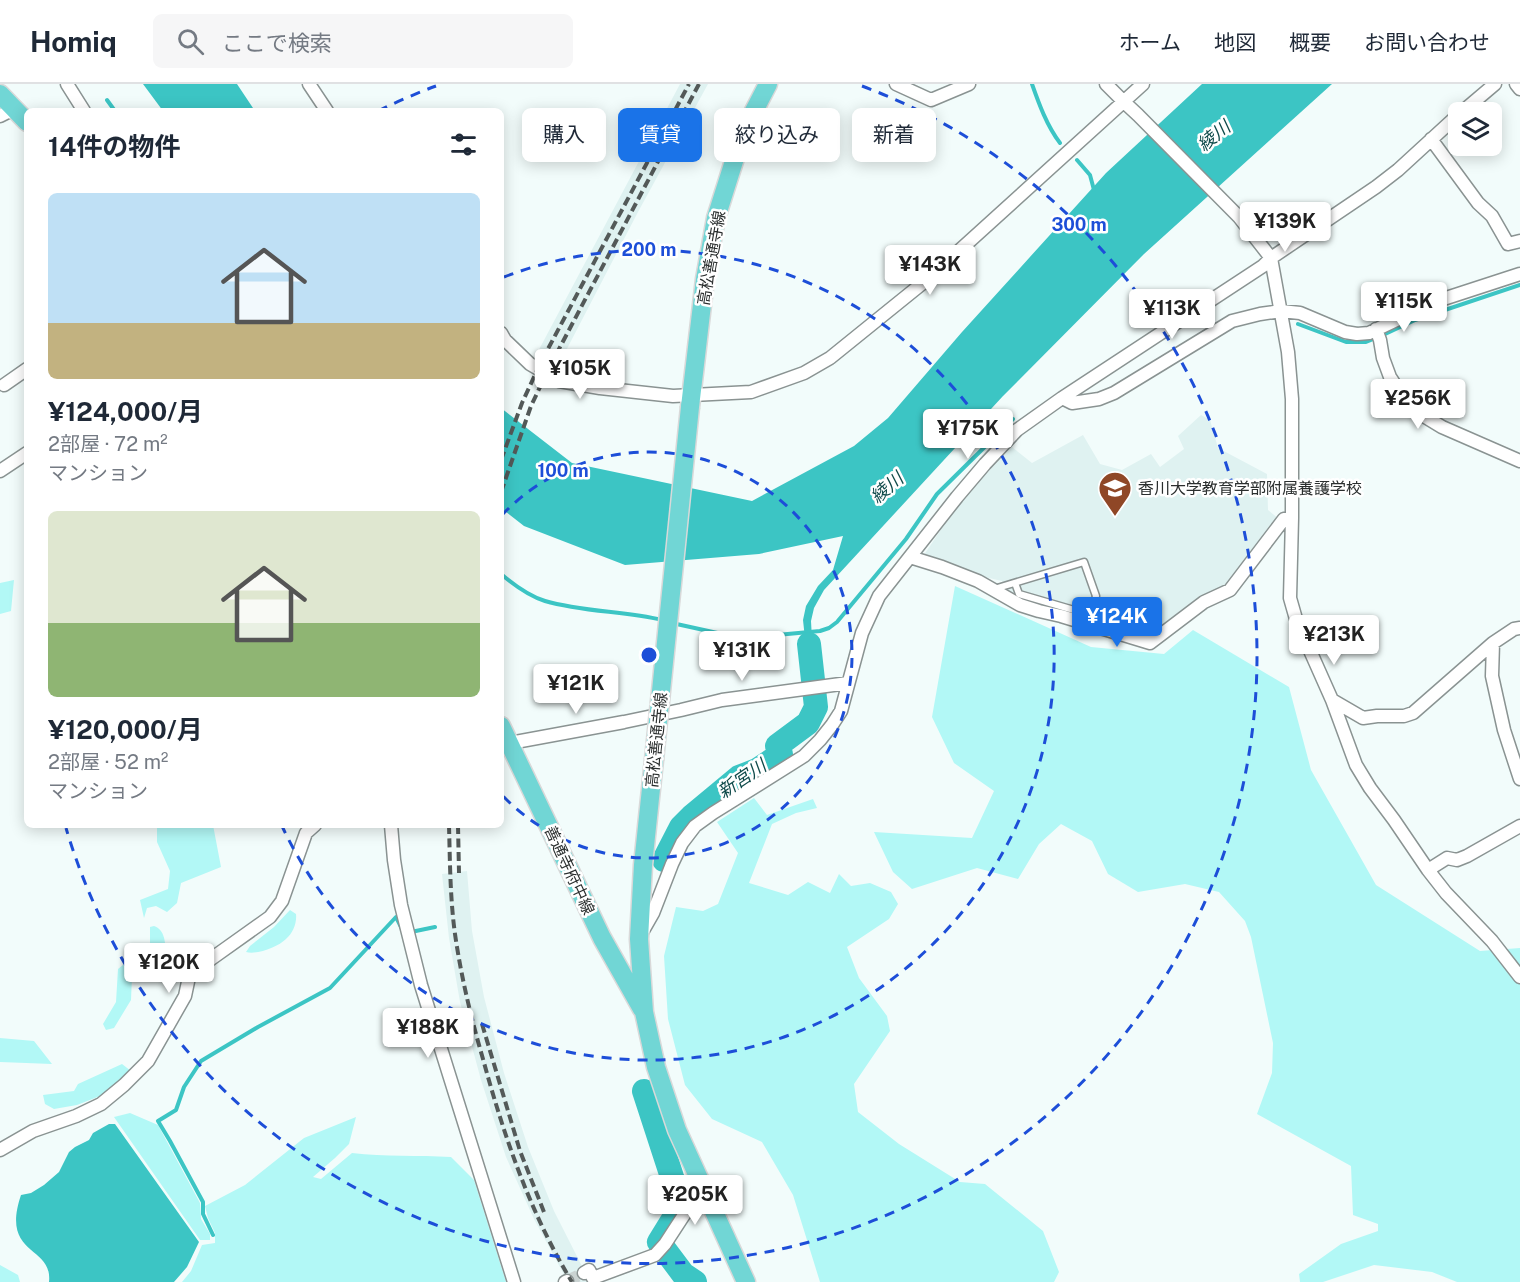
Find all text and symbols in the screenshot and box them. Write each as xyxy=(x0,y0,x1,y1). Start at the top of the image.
search box xyxy=(153,14,573,68)
text: Homiq xyxy=(30,25,117,58)
icon: search xyxy=(174,25,207,58)
text: ここで検索 xyxy=(222,30,332,56)
text: ホーム xyxy=(1119,30,1181,55)
text: 地図 xyxy=(1214,30,1256,55)
text: 概要 xyxy=(1289,30,1331,55)
text: お問い合わせ xyxy=(1364,30,1490,55)
map controls xyxy=(1448,102,1502,156)
button: layers xyxy=(1448,102,1502,156)
chip: 購入 xyxy=(522,108,606,162)
chip: 賃貸 xyxy=(618,108,702,162)
chip: 絞り込み xyxy=(714,108,840,162)
chip: 新着 xyxy=(852,108,936,162)
water label: 綾川 xyxy=(1193,115,1236,155)
icon: filters xyxy=(447,128,480,161)
text: 14件の物件 xyxy=(48,131,180,162)
pin: ¥139K xyxy=(1243,202,1327,253)
street label: 高松善通寺線 xyxy=(694,209,729,307)
text: ¥139K xyxy=(1254,209,1316,233)
text: 300 m xyxy=(1051,214,1107,235)
icon: home xyxy=(210,232,318,340)
text: 200 m xyxy=(622,239,676,260)
pin: ¥143K xyxy=(888,245,972,296)
text: ¥143K xyxy=(899,252,961,276)
pin: ¥115K xyxy=(1362,282,1446,333)
pin: ¥113K xyxy=(1130,289,1214,340)
text: ¥115K xyxy=(1375,289,1433,313)
text: ¥113K xyxy=(1143,296,1201,320)
pin: ¥105K xyxy=(538,349,622,400)
text: ¥105K xyxy=(549,356,611,380)
pin: ¥256K xyxy=(1376,379,1460,430)
text: ¥256K xyxy=(1385,386,1451,410)
text: ¥124,000/月 xyxy=(48,396,203,427)
pin: ¥175K xyxy=(926,409,1010,460)
text: ¥175K xyxy=(937,416,999,440)
text: 2部屋 · 72 m² xyxy=(48,432,168,456)
text: 100 m xyxy=(537,460,589,481)
text: マンション xyxy=(48,461,148,485)
water label: 綾川 xyxy=(866,467,909,507)
school or university icon: 香川大学教育学部附属養護学校 xyxy=(1097,470,1133,517)
place label: 香川大学教育学部附属養護学校 xyxy=(1138,479,1362,498)
icon: home xyxy=(210,550,318,658)
pin: ¥124K xyxy=(1075,597,1159,648)
text: ¥124K xyxy=(1086,604,1148,628)
pin: ¥213K xyxy=(1292,615,1376,666)
text: ¥213K xyxy=(1303,622,1365,646)
pin: ¥131K xyxy=(700,631,784,682)
text: ¥131K xyxy=(713,638,771,662)
centre of rings xyxy=(639,645,659,665)
pin: ¥121K xyxy=(534,664,618,715)
text: ¥121K xyxy=(547,671,605,695)
street label: 高松善通寺線 xyxy=(642,691,671,789)
text: ¥120,000/月 xyxy=(48,714,203,745)
text: 2部屋 · 52 m² xyxy=(48,750,168,774)
water label: 新宮川 xyxy=(713,754,772,802)
text: マンション xyxy=(48,779,148,803)
street label: 善通寺府中線 xyxy=(541,823,598,918)
pin: ¥120K xyxy=(127,943,211,994)
text: ¥120K xyxy=(138,950,200,974)
pin: ¥188K xyxy=(386,1008,470,1059)
text: ¥188K xyxy=(397,1015,459,1039)
pin: ¥205K xyxy=(653,1175,737,1226)
text: ¥205K xyxy=(662,1182,728,1206)

